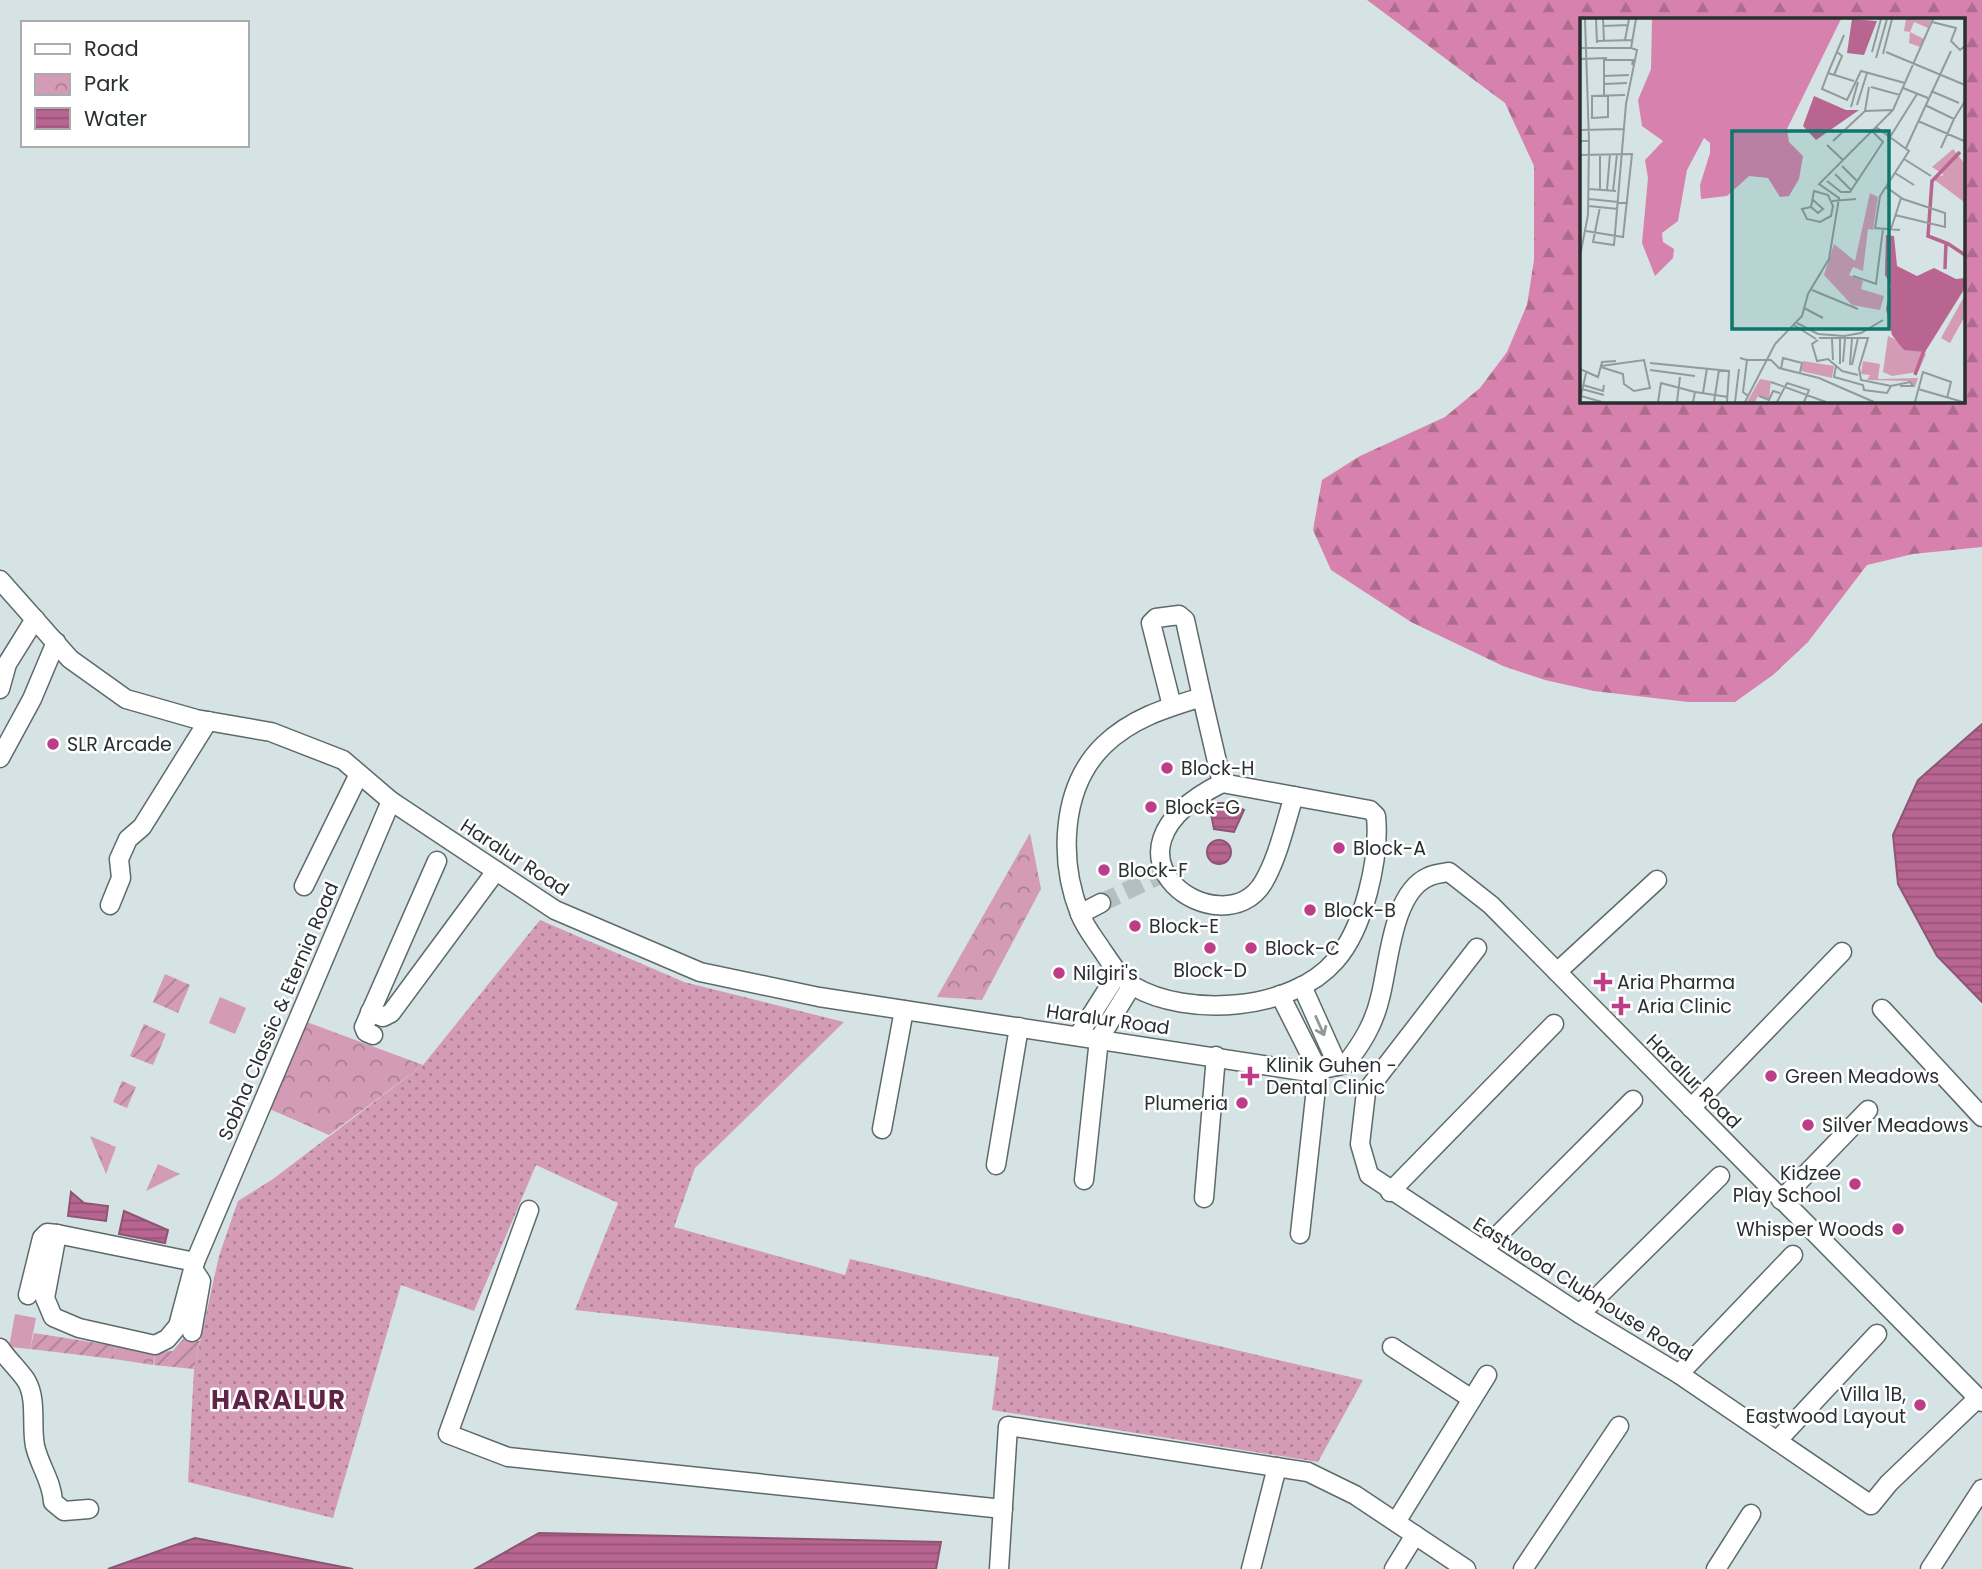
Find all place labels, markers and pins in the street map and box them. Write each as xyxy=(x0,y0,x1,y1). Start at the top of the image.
place label: SLR Arcade xyxy=(67,731,172,758)
marker: SLR Arcade xyxy=(45,736,61,752)
place label: Block-H xyxy=(1181,755,1254,782)
marker: Block-H xyxy=(1159,760,1175,776)
place label: Block-G xyxy=(1165,794,1240,821)
marker: Block-G xyxy=(1143,799,1159,815)
place label: Block-A xyxy=(1353,835,1426,862)
marker: Block-A xyxy=(1331,840,1347,856)
place label: Block-F xyxy=(1118,857,1188,884)
marker: Block-F xyxy=(1096,862,1112,878)
place label: Block-B xyxy=(1324,897,1396,924)
marker: Block-B xyxy=(1302,902,1318,918)
place label: Block-E xyxy=(1149,913,1219,940)
marker: Block-E xyxy=(1127,918,1143,934)
place label: Block-C xyxy=(1265,935,1340,962)
marker: Block-D xyxy=(1202,940,1218,956)
marker: Block-C xyxy=(1243,940,1259,956)
place label: Block-D xyxy=(1173,957,1247,984)
place label: Nilgiri's xyxy=(1073,960,1138,987)
marker: Nilgiri's xyxy=(1051,965,1067,981)
place label: Aria Pharma xyxy=(1617,969,1735,996)
marker: Aria Pharma xyxy=(1595,974,1611,990)
place label: Aria Clinic xyxy=(1637,993,1732,1020)
marker: Aria Clinic xyxy=(1611,996,1631,1016)
place label: Klinik Guhen - Dental Clinic xyxy=(1266,1052,1397,1101)
place label: Green Meadows xyxy=(1785,1063,1939,1090)
marker: Klinik Guhen - Dental Clinic xyxy=(1240,1066,1260,1086)
marker: Green Meadows xyxy=(1763,1068,1779,1084)
place label: Plumeria xyxy=(1144,1090,1228,1117)
marker: Plumeria xyxy=(1234,1095,1250,1111)
place label: Silver Meadows xyxy=(1822,1112,1969,1139)
marker: Silver Meadows xyxy=(1800,1117,1816,1133)
place label: Kidzee Play School xyxy=(1733,1160,1841,1209)
marker: Kidzee Play School xyxy=(1847,1176,1863,1192)
place label: Whisper Woods xyxy=(1736,1216,1884,1243)
marker: Whisper Woods xyxy=(1890,1221,1906,1237)
place label: Villa 1B, Eastwood Layout xyxy=(1746,1381,1906,1430)
marker: Villa 1B, Eastwood Layout xyxy=(1912,1397,1928,1413)

